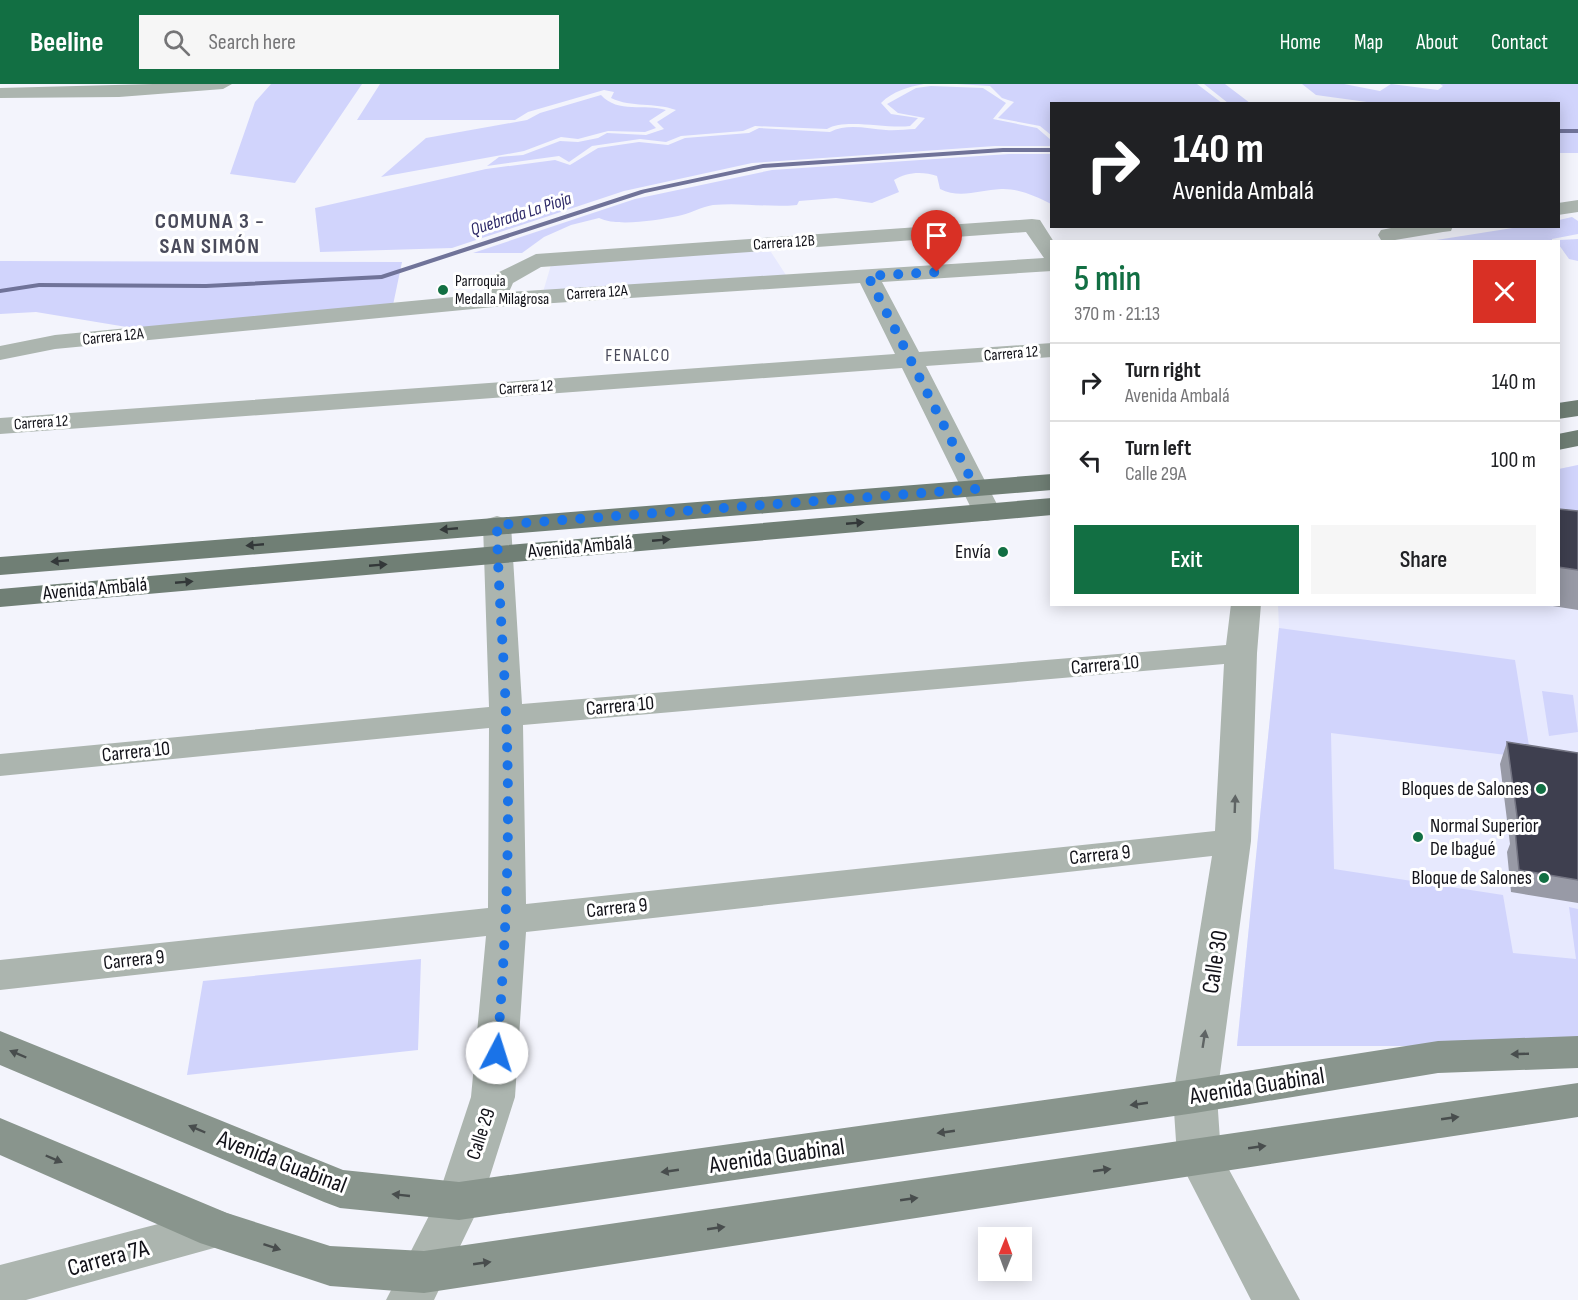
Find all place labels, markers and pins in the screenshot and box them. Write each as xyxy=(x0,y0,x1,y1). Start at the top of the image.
pin xyxy=(911,210,962,272)
place label: Parroquia Medalla Milagrosa xyxy=(455,272,549,309)
marker: Parroquia Medalla Milagrosa xyxy=(436,283,450,297)
place label: Envía xyxy=(955,540,991,564)
marker: Envía xyxy=(996,545,1010,559)
place label: Bloques de Salones xyxy=(1401,777,1529,801)
marker: Bloques de Salones xyxy=(1534,782,1548,796)
place label: Normal Superior De Ibagué xyxy=(1430,814,1539,861)
marker: Normal Superior De Ibagué xyxy=(1411,830,1425,844)
place label: Bloque de Salones xyxy=(1412,866,1532,890)
marker: Bloque de Salones xyxy=(1537,871,1551,885)

